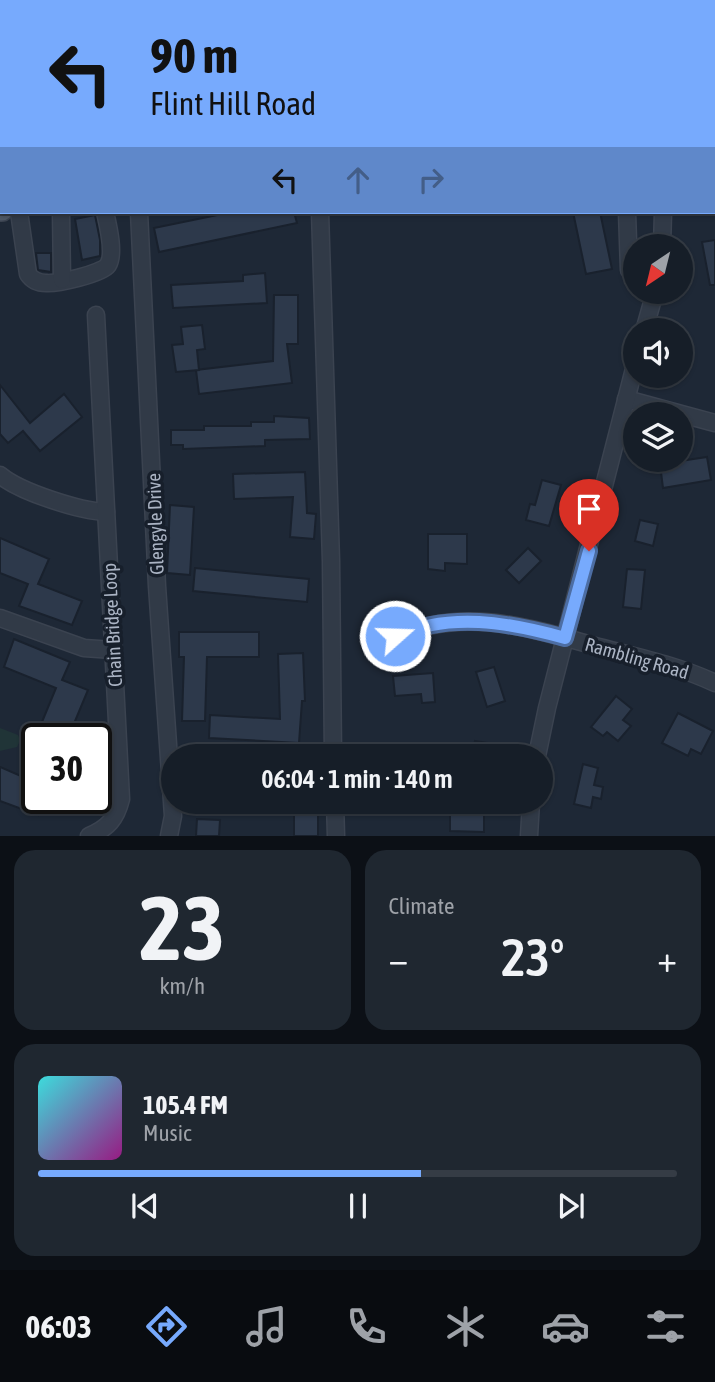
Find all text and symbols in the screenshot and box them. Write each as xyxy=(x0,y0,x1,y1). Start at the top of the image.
text: 90 m xyxy=(150,27,238,83)
icon: left xyxy=(35,28,126,119)
text: Flint Hill Road xyxy=(150,85,316,122)
icon: left xyxy=(266,161,304,199)
icon: ahead xyxy=(339,161,377,199)
icon: right xyxy=(412,161,450,199)
north arrow xyxy=(623,234,693,304)
map controls xyxy=(623,234,693,472)
button: sound xyxy=(623,318,693,388)
button: layers xyxy=(623,402,693,472)
street label: Glengyle Drive xyxy=(142,473,168,575)
pin xyxy=(559,479,619,551)
icon: arrive xyxy=(570,490,608,528)
street label: Chain Bridge Loop xyxy=(98,563,126,687)
position arrow xyxy=(358,599,432,673)
street label: Rambling Road xyxy=(583,633,691,683)
speed limit sign: 30 xyxy=(21,723,112,814)
text: 06:04 · 1 min · 140 m xyxy=(261,764,453,794)
text: 23 xyxy=(139,875,225,979)
text: Climate xyxy=(389,893,454,919)
text: 23° xyxy=(501,927,564,987)
text: − xyxy=(389,937,408,980)
text: + xyxy=(657,937,677,980)
text: km/h xyxy=(159,973,205,999)
text: 105.4 FM xyxy=(143,1090,228,1120)
text: Music xyxy=(143,1120,191,1146)
icon: previous xyxy=(126,1187,164,1225)
icon: pause xyxy=(339,1187,377,1225)
icon: next xyxy=(552,1187,590,1225)
icon: directions xyxy=(142,1302,191,1351)
icon: music xyxy=(242,1302,291,1351)
icon: phone xyxy=(342,1302,391,1351)
icon: climate xyxy=(441,1302,490,1351)
icon: car xyxy=(541,1302,590,1351)
icon: filters xyxy=(641,1302,690,1351)
text: 06:03 xyxy=(25,1308,92,1345)

